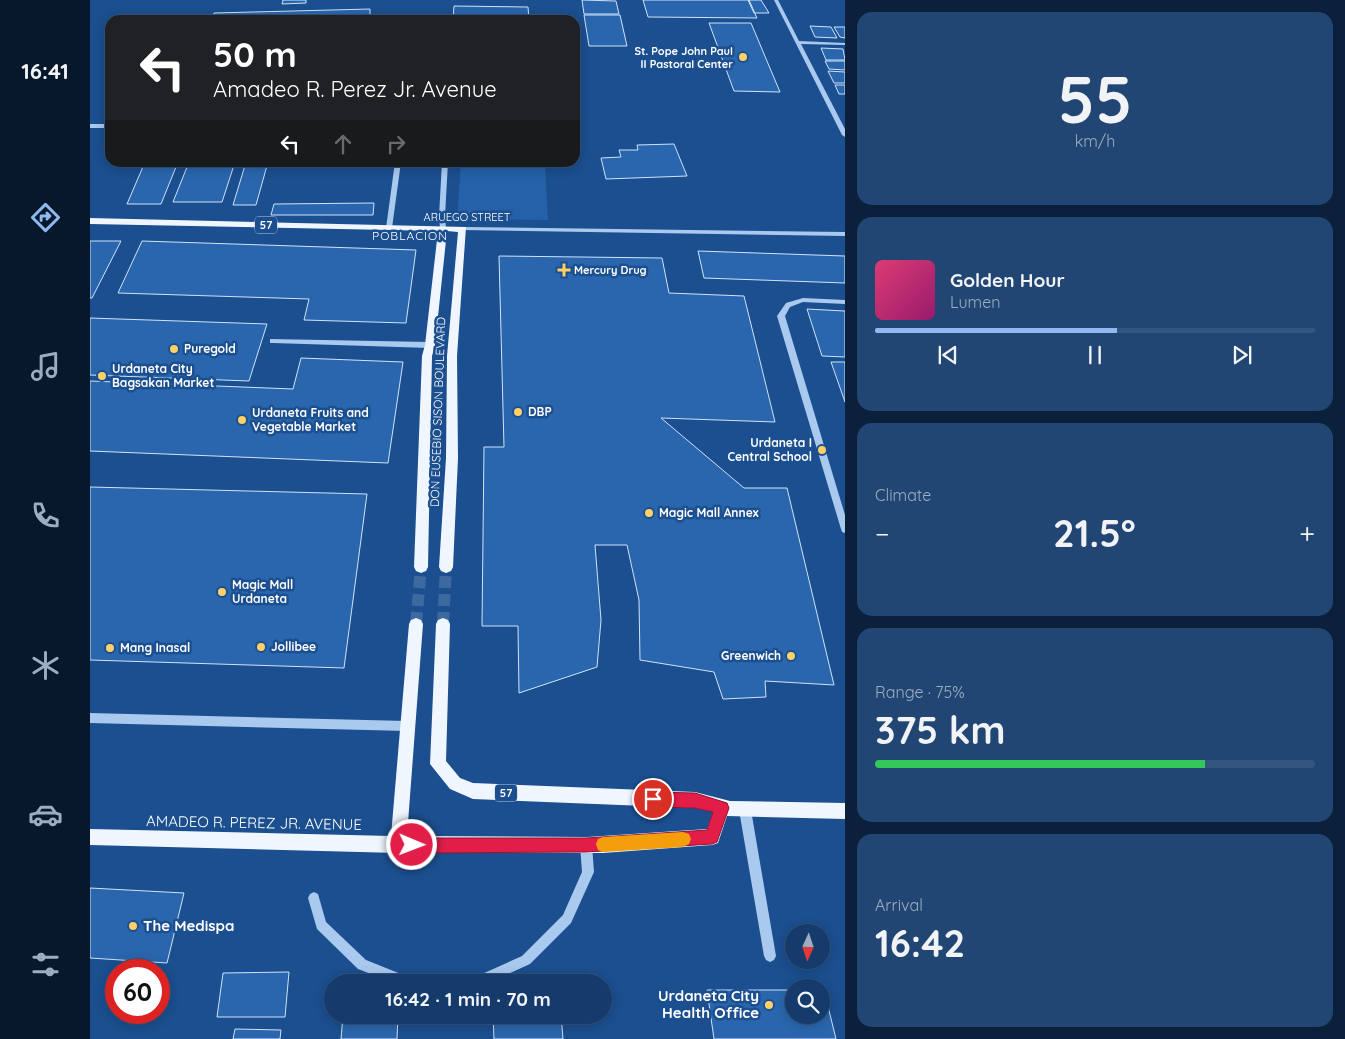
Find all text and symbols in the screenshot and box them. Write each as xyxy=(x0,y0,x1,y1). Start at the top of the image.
text: 50 m xyxy=(213,32,297,76)
icon: left xyxy=(130,35,195,100)
place label: St. Pope John Paul II Pastoral Center xyxy=(634,44,733,71)
marker: St. Pope John Paul II Pastoral Center xyxy=(737,51,749,63)
text: 16:41 xyxy=(21,57,69,85)
text: 55 xyxy=(1058,58,1132,139)
text: Amadeo R. Perez Jr. Avenue xyxy=(213,75,497,103)
icon: left xyxy=(276,130,304,158)
icon: ahead xyxy=(329,130,357,158)
icon: right xyxy=(382,130,410,158)
text: km/h xyxy=(1075,131,1115,151)
icon: directions xyxy=(28,200,63,235)
street label: ARUEGO STREET xyxy=(424,210,511,224)
road number: 57 xyxy=(255,216,277,234)
district label: POBLACION xyxy=(372,228,448,243)
place label: Mercury Drug xyxy=(574,263,647,277)
marker: Mercury Drug xyxy=(558,264,570,276)
text: Golden Hour xyxy=(950,268,1065,292)
text: Lumen xyxy=(950,292,1001,312)
street label: DON EUSEBIO SISON BOULEVARD xyxy=(427,316,448,507)
place label: Puregold xyxy=(184,341,236,356)
icon: previous xyxy=(934,341,962,369)
icon: pause xyxy=(1081,341,1109,369)
icon: next xyxy=(1228,341,1256,369)
marker: Puregold xyxy=(168,343,180,355)
icon: music xyxy=(28,349,63,384)
place label: Urdaneta City Bagsakan Market xyxy=(112,361,214,390)
marker: Urdaneta City Bagsakan Market xyxy=(96,370,108,382)
place label: DBP xyxy=(528,404,552,419)
place label: Urdaneta Fruits and Vegetable Market xyxy=(252,405,369,434)
marker: DBP xyxy=(512,406,524,418)
marker: Urdaneta Fruits and Vegetable Market xyxy=(236,414,248,426)
place label: Urdaneta I Central School xyxy=(727,435,812,464)
marker: Urdaneta I Central School xyxy=(816,444,828,456)
text: Climate xyxy=(875,485,931,505)
icon: phone xyxy=(28,498,63,533)
place label: Magic Mall Annex xyxy=(659,505,759,520)
marker: Magic Mall Annex xyxy=(643,507,655,519)
text: 21.5° xyxy=(1053,509,1136,557)
text: − xyxy=(875,516,890,551)
text: + xyxy=(1299,516,1315,551)
place label: Magic Mall Urdaneta xyxy=(232,577,293,606)
marker: Magic Mall Urdaneta xyxy=(216,586,228,598)
place label: Jollibee xyxy=(271,639,316,654)
place label: Mang Inasal xyxy=(120,640,190,655)
marker: Jollibee xyxy=(255,641,267,653)
marker: Mang Inasal xyxy=(104,642,116,654)
icon: climate xyxy=(28,648,63,683)
place label: Greenwich xyxy=(721,648,781,663)
marker: Greenwich xyxy=(785,650,797,662)
text: Range · 75% xyxy=(875,682,965,702)
text: 375 km xyxy=(875,706,1005,754)
pin xyxy=(632,778,674,820)
road number: 57 xyxy=(495,784,517,801)
icon: arrive xyxy=(639,785,667,813)
icon: car xyxy=(28,797,63,832)
street label: AMADEO R. PEREZ JR. AVENUE xyxy=(146,811,362,834)
position arrow xyxy=(385,818,437,870)
text: Arrival xyxy=(875,895,923,915)
place label: The Medispa xyxy=(143,916,234,935)
text: 16:42 xyxy=(875,919,965,967)
marker: The Medispa xyxy=(127,920,139,932)
north arrow xyxy=(785,924,830,969)
map controls xyxy=(785,924,830,1024)
icon: filters xyxy=(28,947,63,982)
speed limit sign: 60 xyxy=(105,959,170,1024)
button: search xyxy=(785,979,830,1024)
place label: Urdaneta City Health Office xyxy=(658,986,759,1022)
text: 16:42 · 1 min · 70 m xyxy=(385,987,551,1011)
marker: Urdaneta City Health Office xyxy=(763,999,775,1011)

